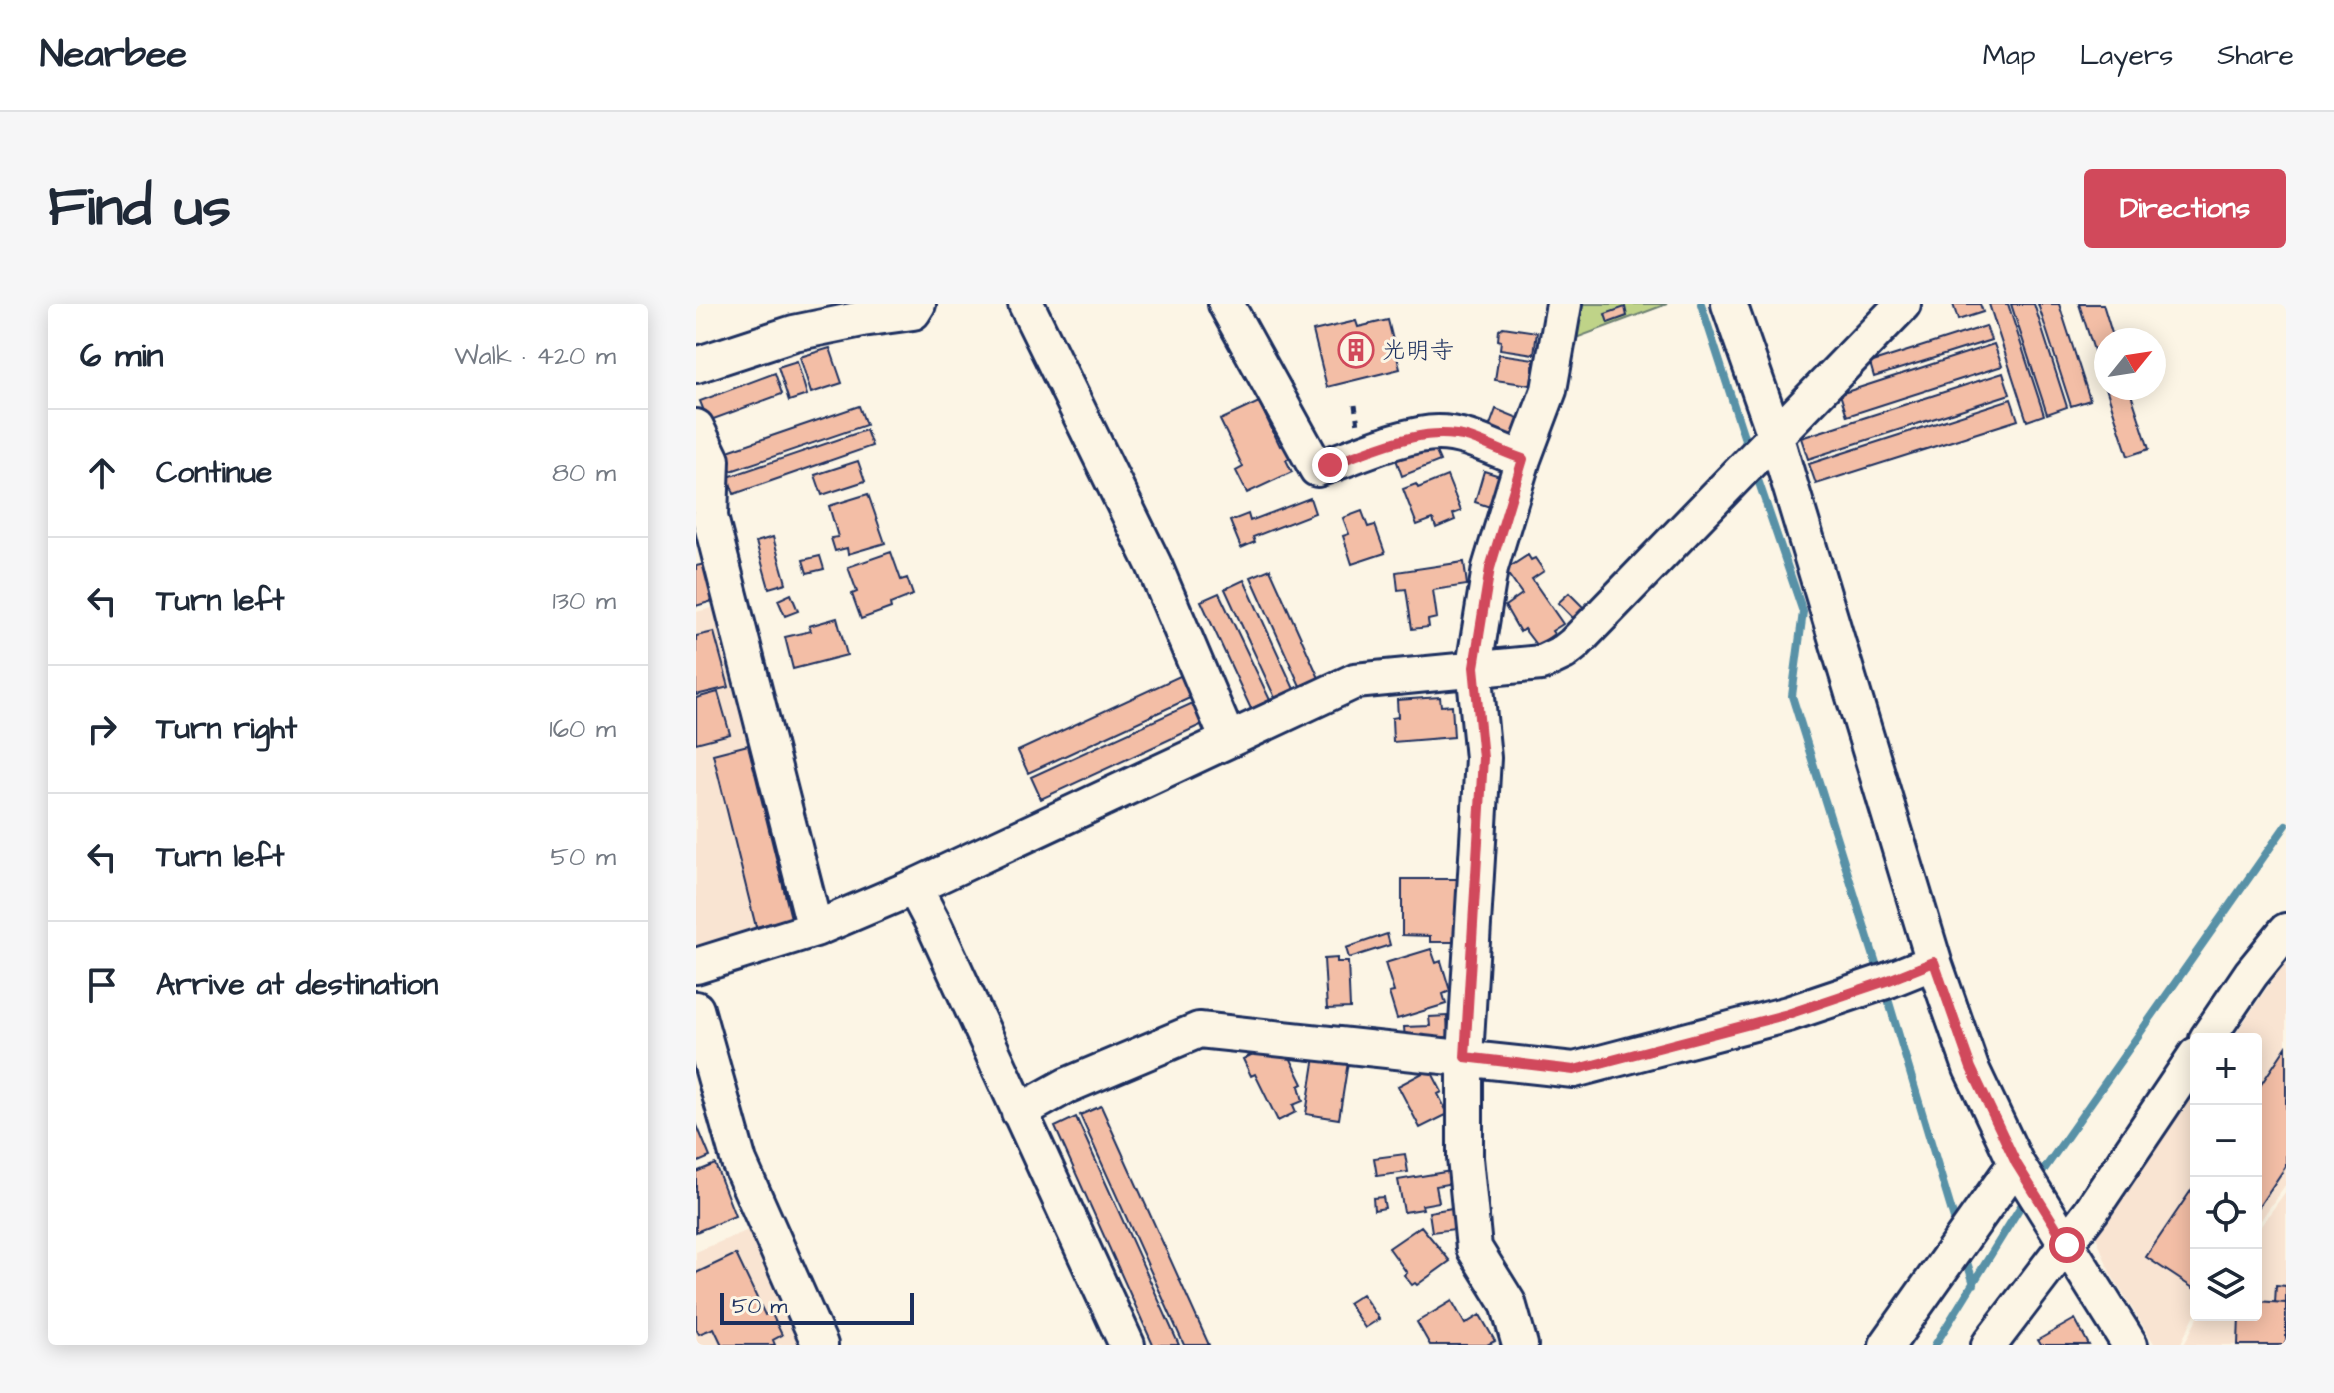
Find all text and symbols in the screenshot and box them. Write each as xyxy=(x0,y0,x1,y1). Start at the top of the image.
text: Nearbee xyxy=(40,29,187,81)
text: Map xyxy=(1983,36,2036,75)
text: Layers xyxy=(2080,36,2173,75)
text: Share xyxy=(2217,36,2294,75)
text: Find us xyxy=(48,169,231,247)
button: Directions xyxy=(2084,169,2286,248)
north arrow xyxy=(2094,328,2166,400)
building icon: 光明寺 xyxy=(1337,331,1375,369)
text: 6 min xyxy=(80,332,164,380)
place label: 光明寺 xyxy=(1382,334,1454,368)
text: Walk · 420 m xyxy=(454,338,616,374)
route end xyxy=(1312,447,1348,483)
icon: ahead xyxy=(80,451,124,495)
text: Continue xyxy=(156,452,272,494)
text: 80 m xyxy=(552,455,616,491)
icon: left xyxy=(80,579,124,623)
text: Turn left xyxy=(156,580,284,622)
text: 130 m xyxy=(552,583,616,619)
icon: right xyxy=(80,707,124,751)
text: Turn right xyxy=(156,708,297,750)
text: 160 m xyxy=(549,711,616,747)
icon: left xyxy=(80,835,124,879)
text: Turn left xyxy=(156,836,284,878)
text: 50 m xyxy=(551,839,616,875)
icon: arrive xyxy=(80,963,124,1007)
text: Arrive at destination xyxy=(156,964,438,1006)
map controls xyxy=(2190,1033,2262,1321)
button: + xyxy=(2190,1033,2262,1105)
button: − xyxy=(2190,1105,2262,1177)
button: locate xyxy=(2190,1177,2262,1249)
route start xyxy=(2049,1227,2085,1263)
button: layers xyxy=(2190,1249,2262,1321)
scale bar xyxy=(720,1289,914,1325)
text: 50 m xyxy=(732,1291,787,1322)

